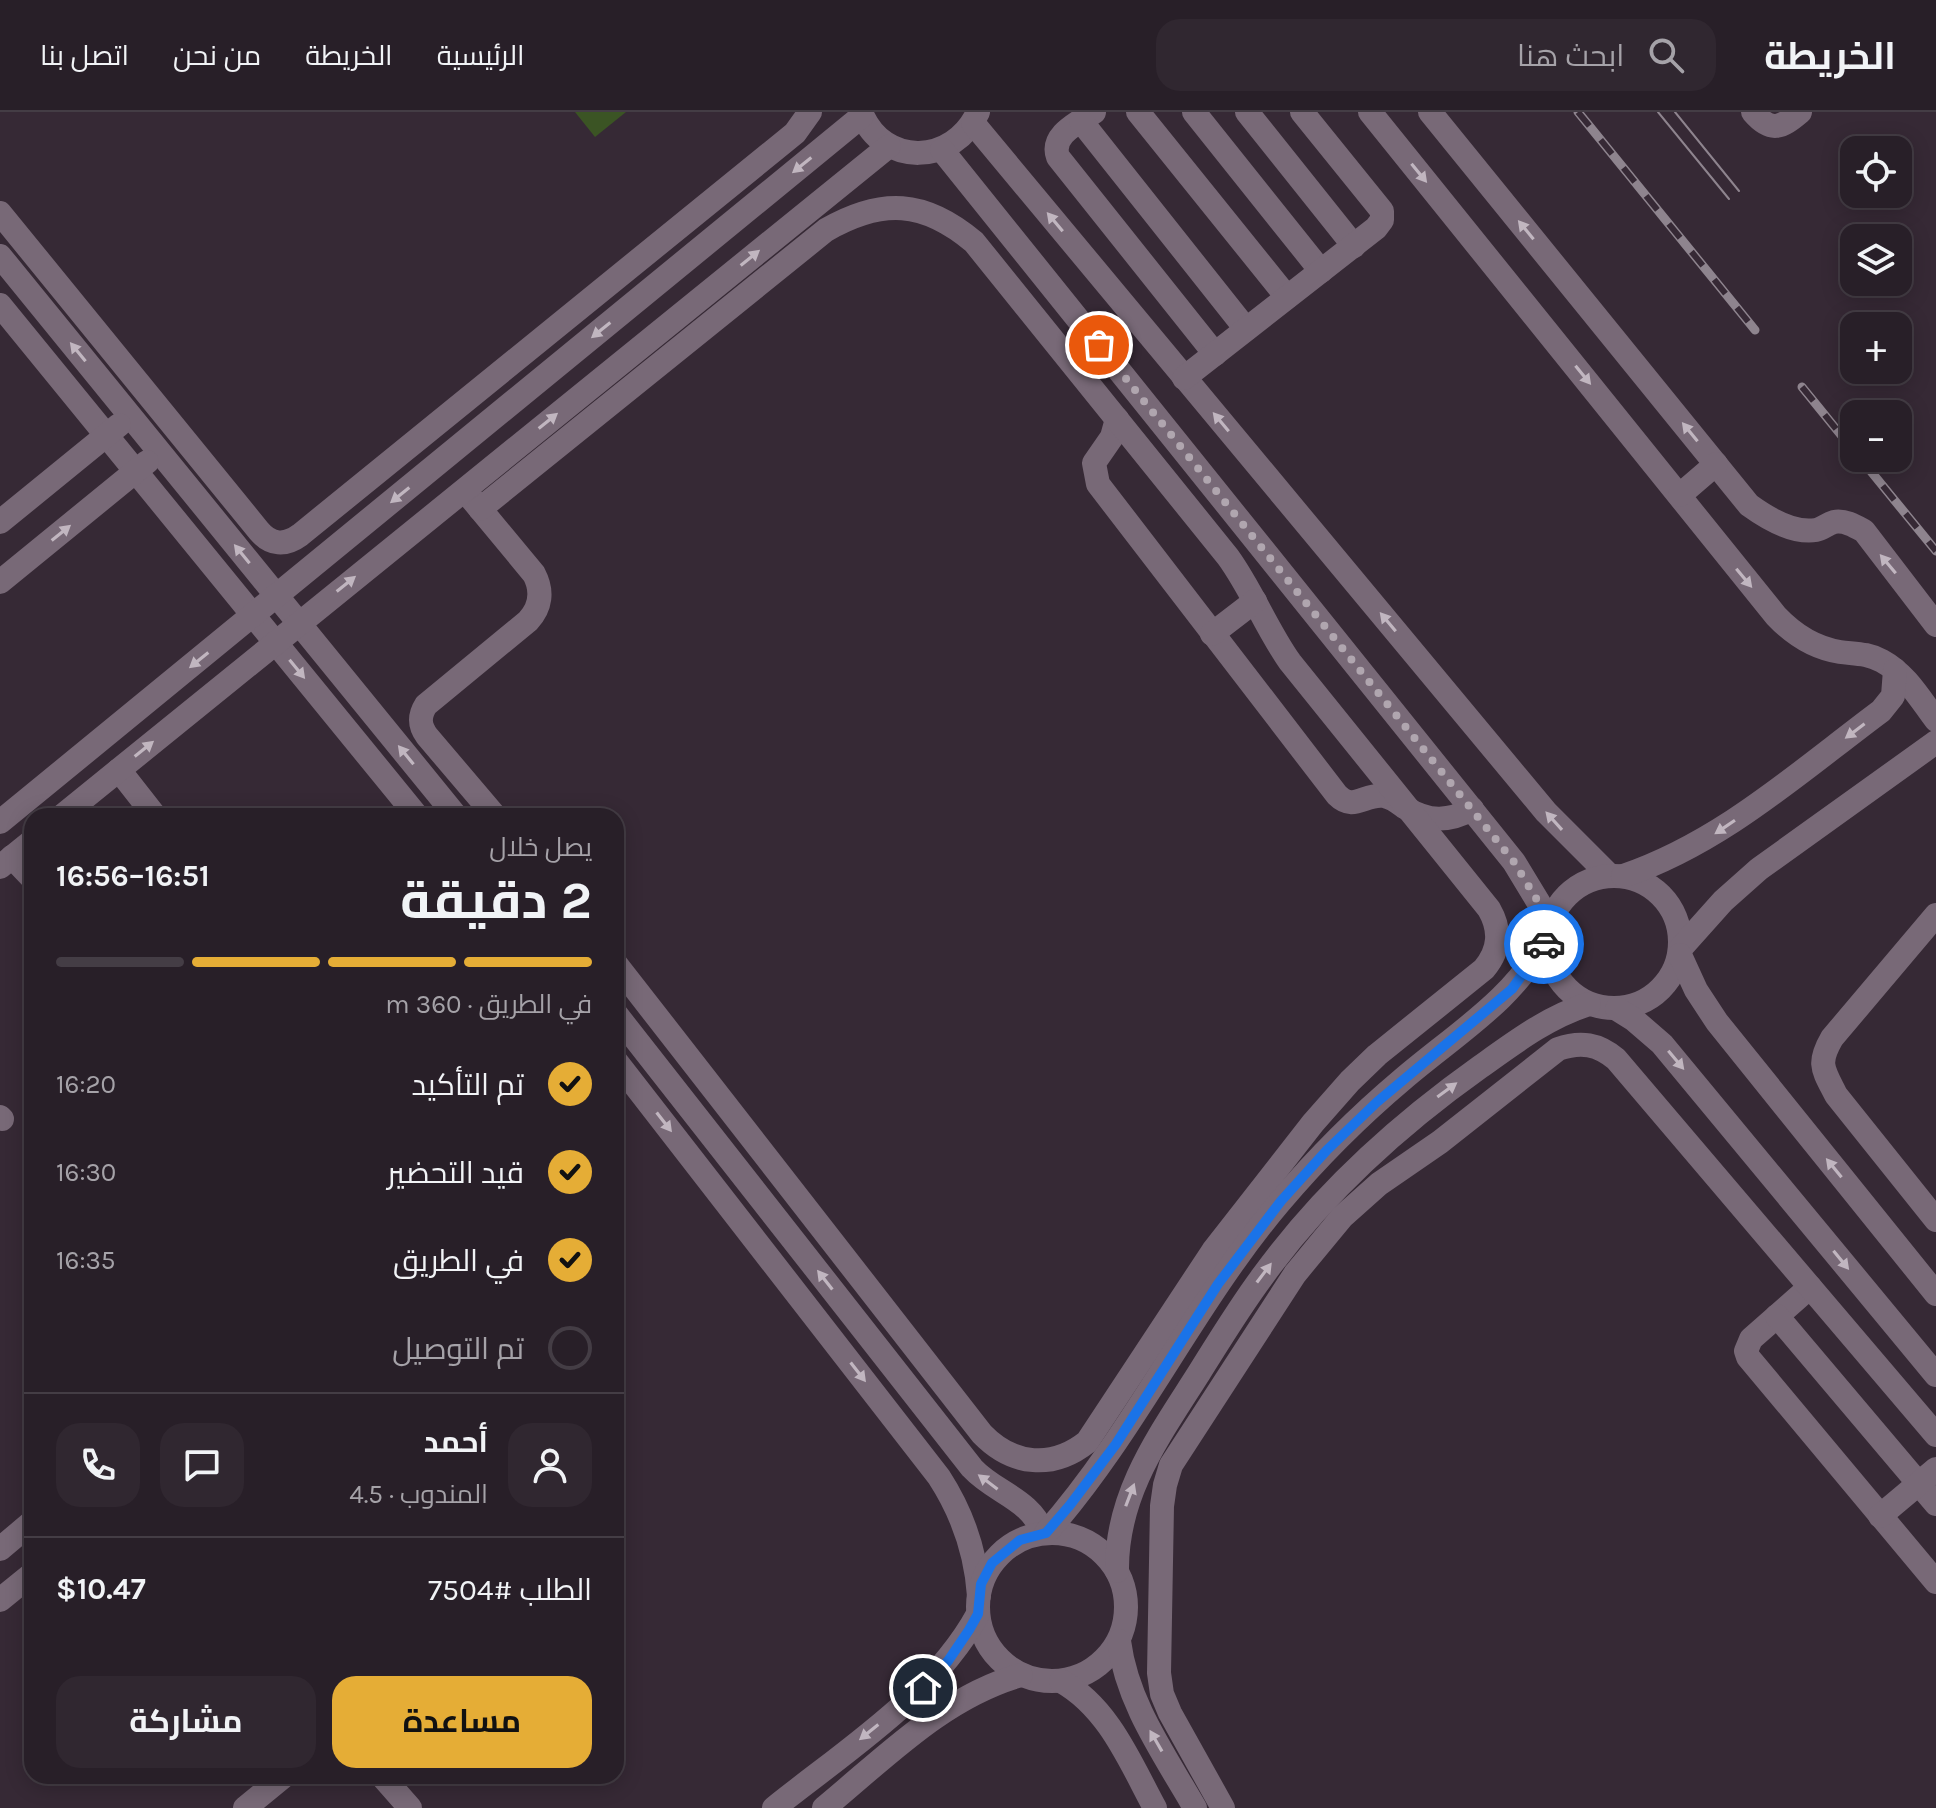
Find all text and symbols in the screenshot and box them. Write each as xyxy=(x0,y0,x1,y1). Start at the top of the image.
search box xyxy=(1156,19,1716,91)
icon: search xyxy=(1644,33,1688,77)
text: الخريطة xyxy=(1764,34,1896,79)
text: ابحث هنا xyxy=(1517,38,1624,74)
text: اتصل بنا xyxy=(40,39,129,72)
text: من نحن xyxy=(173,39,261,72)
text: الخريطة xyxy=(305,39,393,72)
text: الرئيسية xyxy=(437,39,524,72)
map controls xyxy=(1840,136,1912,472)
button: locate xyxy=(1840,136,1912,208)
one-way arrow xyxy=(792,156,812,173)
one-way arrow xyxy=(1410,163,1427,183)
one-way arrow xyxy=(1047,212,1064,232)
one-way arrow xyxy=(1518,220,1534,240)
button: layers xyxy=(1840,224,1912,296)
one-way arrow xyxy=(740,250,760,266)
pin xyxy=(1065,311,1133,379)
button: + xyxy=(1840,312,1912,384)
one-way arrow xyxy=(591,321,611,338)
icon: bag xyxy=(1077,323,1121,367)
one-way arrow xyxy=(71,342,87,362)
one-way arrow xyxy=(1574,365,1590,385)
button: − xyxy=(1840,400,1912,472)
one-way arrow xyxy=(1213,412,1230,432)
one-way arrow xyxy=(538,413,558,430)
one-way arrow xyxy=(1682,422,1699,442)
one-way arrow xyxy=(390,486,410,503)
one-way arrow xyxy=(50,525,70,542)
one-way arrow xyxy=(235,544,251,564)
one-way arrow xyxy=(1880,554,1897,574)
one-way arrow xyxy=(1735,568,1752,588)
one-way arrow xyxy=(336,577,356,593)
one-way arrow xyxy=(1380,612,1396,632)
one-way arrow xyxy=(189,651,209,668)
one-way arrow xyxy=(288,659,305,679)
one-way arrow xyxy=(1845,722,1866,738)
one-way arrow xyxy=(134,741,154,758)
one-way arrow xyxy=(398,745,415,766)
one-way arrow xyxy=(1546,812,1564,831)
one-way arrow xyxy=(1714,819,1736,834)
text: يصل خلال xyxy=(489,832,592,863)
text: 16:51–16:56 xyxy=(56,858,210,894)
text: 2 دقيقة xyxy=(400,870,592,931)
courier xyxy=(1504,904,1584,984)
icon: car xyxy=(1522,922,1566,966)
text: في الطريق · 360 m xyxy=(385,989,592,1020)
one-way arrow xyxy=(1667,1049,1684,1069)
icon: check xyxy=(548,1062,592,1106)
text: تم التأكيد xyxy=(411,1067,524,1103)
text: 16:20 xyxy=(56,1069,116,1100)
one-way arrow xyxy=(1437,1083,1458,1099)
one-way arrow xyxy=(656,1112,672,1132)
icon: check xyxy=(548,1150,592,1194)
text: قيد التحضير xyxy=(387,1155,524,1191)
text: 16:30 xyxy=(56,1157,116,1188)
one-way arrow xyxy=(1826,1158,1843,1178)
icon: check xyxy=(548,1238,592,1282)
text: في الطريق xyxy=(393,1243,524,1279)
text: 16:35 xyxy=(56,1245,116,1276)
one-way arrow xyxy=(1832,1250,1849,1270)
one-way arrow xyxy=(1256,1263,1272,1284)
one-way arrow xyxy=(817,1270,834,1290)
text: تم التوصيل xyxy=(392,1331,524,1367)
one-way arrow xyxy=(849,1362,865,1382)
button: phone xyxy=(56,1423,140,1507)
button: chat xyxy=(160,1423,244,1507)
button: person xyxy=(508,1423,592,1507)
text: أحمد xyxy=(424,1424,488,1460)
one-way arrow xyxy=(978,1474,998,1490)
text: المندوب · 4.5 xyxy=(349,1479,488,1510)
one-way arrow xyxy=(1124,1483,1137,1507)
text: $10.47 xyxy=(56,1571,146,1607)
text: الطلب #7504 xyxy=(428,1572,592,1608)
pin xyxy=(889,1654,957,1722)
icon: home xyxy=(901,1666,945,1710)
button: مشاركة xyxy=(56,1676,316,1768)
button: مساعدة xyxy=(332,1676,592,1768)
one-way arrow xyxy=(859,1723,879,1739)
one-way arrow xyxy=(1149,1729,1163,1752)

